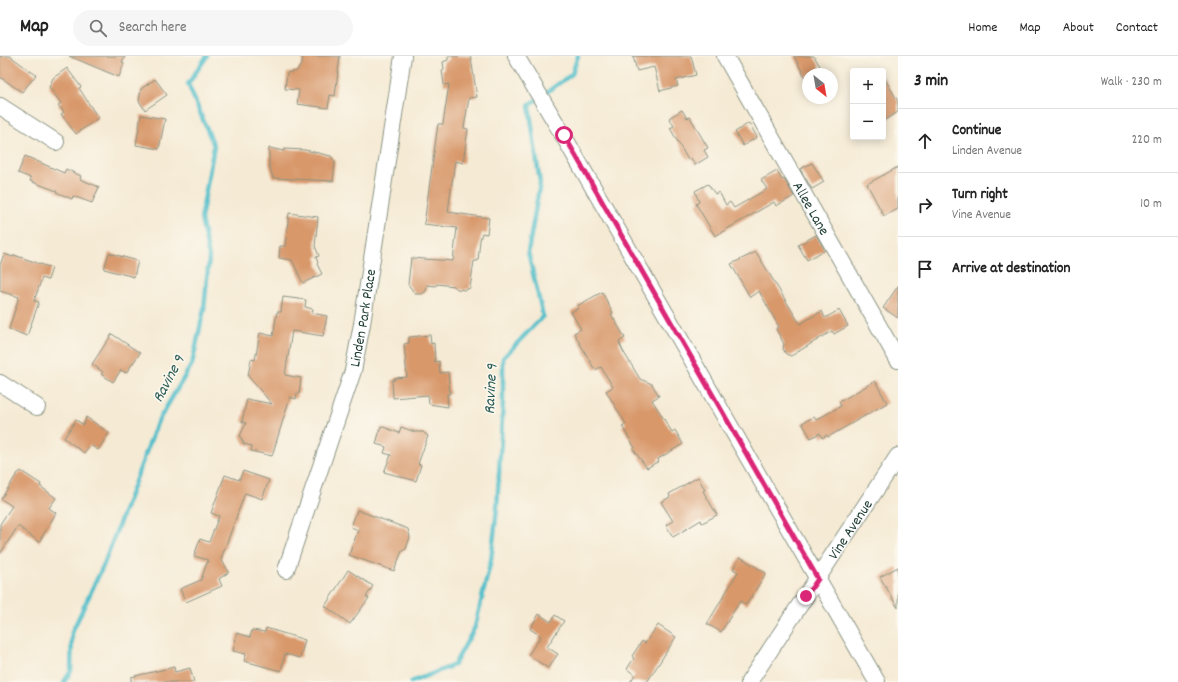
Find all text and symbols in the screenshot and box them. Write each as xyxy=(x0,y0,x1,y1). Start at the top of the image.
search box xyxy=(73,10,353,46)
text: Map xyxy=(20,14,49,41)
icon: search xyxy=(87,17,109,39)
text: Search here xyxy=(119,17,187,39)
text: Home xyxy=(968,18,997,38)
text: Map xyxy=(1019,18,1041,38)
text: About xyxy=(1063,18,1094,38)
text: Contact xyxy=(1116,18,1158,38)
north arrow xyxy=(802,68,838,104)
map controls xyxy=(850,68,886,140)
button: + xyxy=(850,68,886,104)
text: 3 min xyxy=(914,70,948,94)
text: Walk · 230 m xyxy=(1101,73,1162,92)
button: − xyxy=(850,104,886,140)
text: Continue xyxy=(952,120,1001,142)
route start xyxy=(555,126,573,144)
icon: ahead xyxy=(914,130,936,152)
text: 220 m xyxy=(1132,131,1162,150)
text: Linden Avenue xyxy=(952,142,1022,161)
street label: Allee Lane xyxy=(786,178,834,240)
text: Turn right xyxy=(952,184,1008,206)
icon: right xyxy=(914,194,936,216)
text: 10 m xyxy=(1140,195,1162,214)
text: Vine Avenue xyxy=(952,206,1011,225)
icon: arrive xyxy=(914,258,936,280)
text: Arrive at destination xyxy=(952,258,1070,280)
street label: Linden Park Place xyxy=(345,267,383,369)
water label: Ravine 9 xyxy=(147,351,191,407)
water label: Ravine 9 xyxy=(479,363,504,415)
street label: Vine Avenue xyxy=(823,496,880,565)
route end xyxy=(797,587,815,605)

